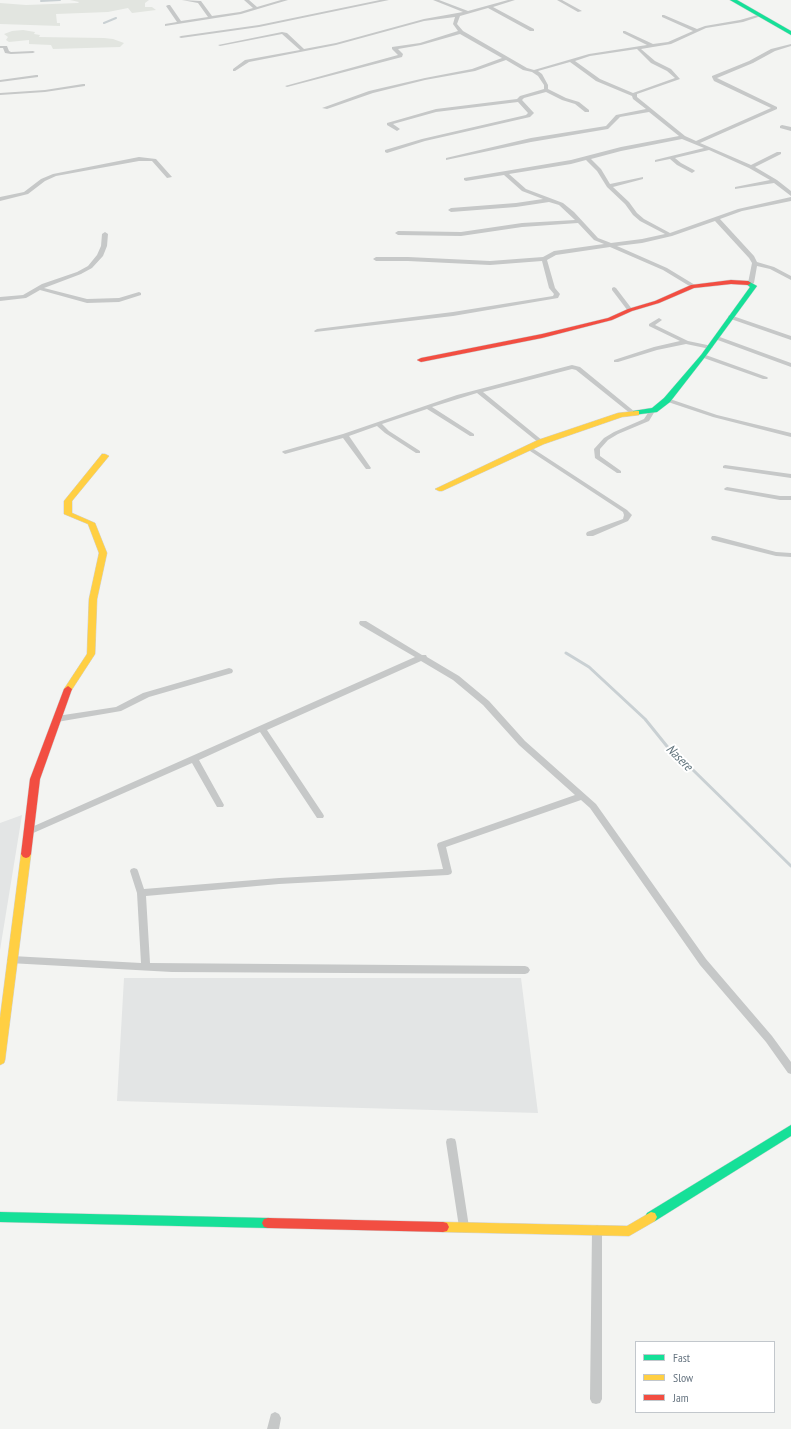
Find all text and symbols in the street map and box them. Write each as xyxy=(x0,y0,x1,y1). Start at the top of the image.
water label: Nasere xyxy=(663,742,695,774)
legend xyxy=(635,1341,775,1413)
text: Fast xyxy=(673,1350,690,1365)
text: Slow xyxy=(673,1370,693,1385)
text: Jam xyxy=(673,1390,689,1405)

